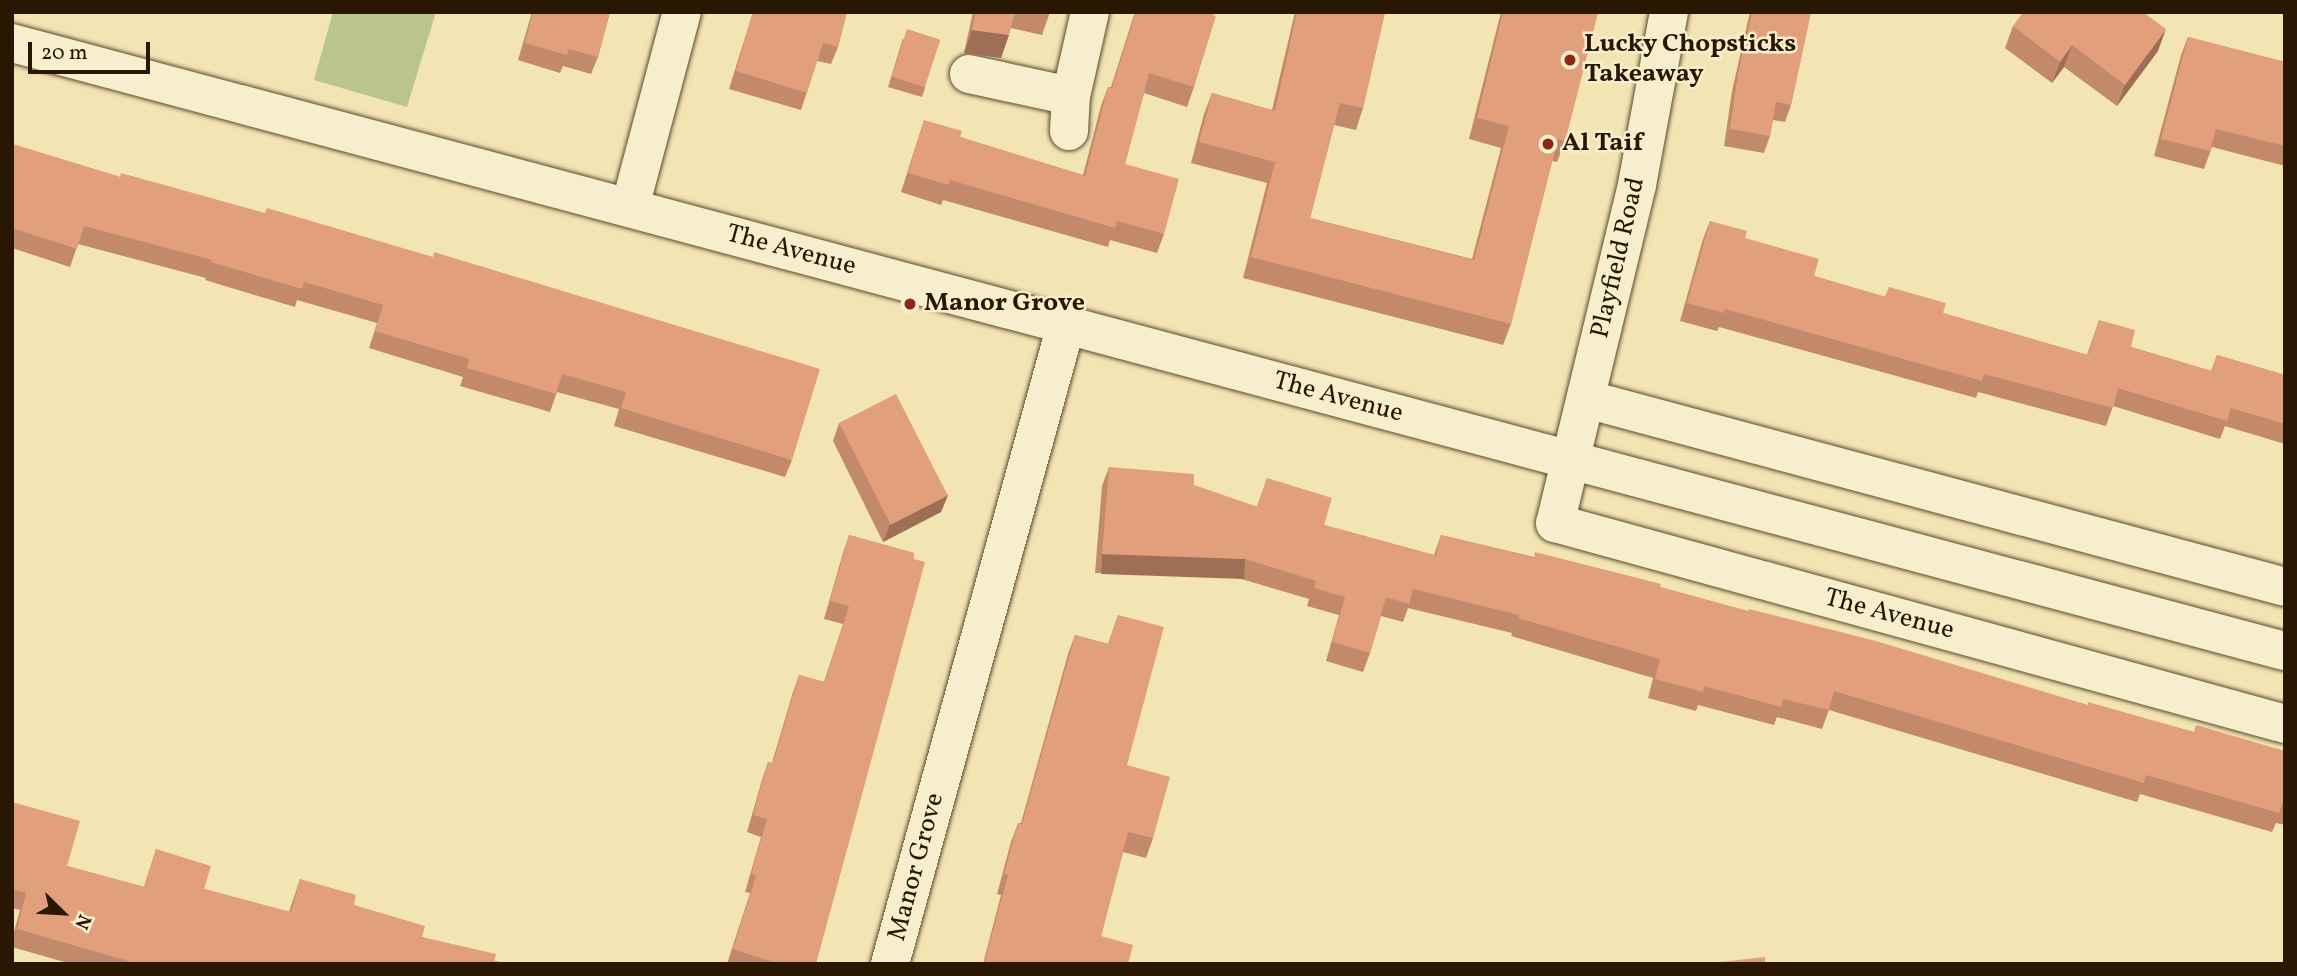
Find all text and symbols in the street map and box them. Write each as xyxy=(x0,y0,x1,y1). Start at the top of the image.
scale bar xyxy=(32,28,154,72)
place label: Lucky Chopsticks Takeaway xyxy=(1584,29,1797,90)
text: 20 m xyxy=(41,39,87,68)
marker: Lucky Chopsticks Takeaway xyxy=(1562,52,1578,68)
place label: Al Taif xyxy=(1562,128,1643,160)
marker: Al Taif xyxy=(1540,136,1556,152)
street label: Playfield Road xyxy=(1585,175,1653,341)
street label: The Avenue xyxy=(723,219,859,283)
place label: Manor Grove xyxy=(924,288,1085,320)
marker: Manor Grove xyxy=(902,296,918,312)
street label: The Avenue xyxy=(1270,366,1406,430)
street label: The Avenue xyxy=(1821,583,1957,647)
street label: Manor Grove xyxy=(882,790,952,944)
north arrow xyxy=(28,878,98,948)
text: N xyxy=(68,910,97,933)

